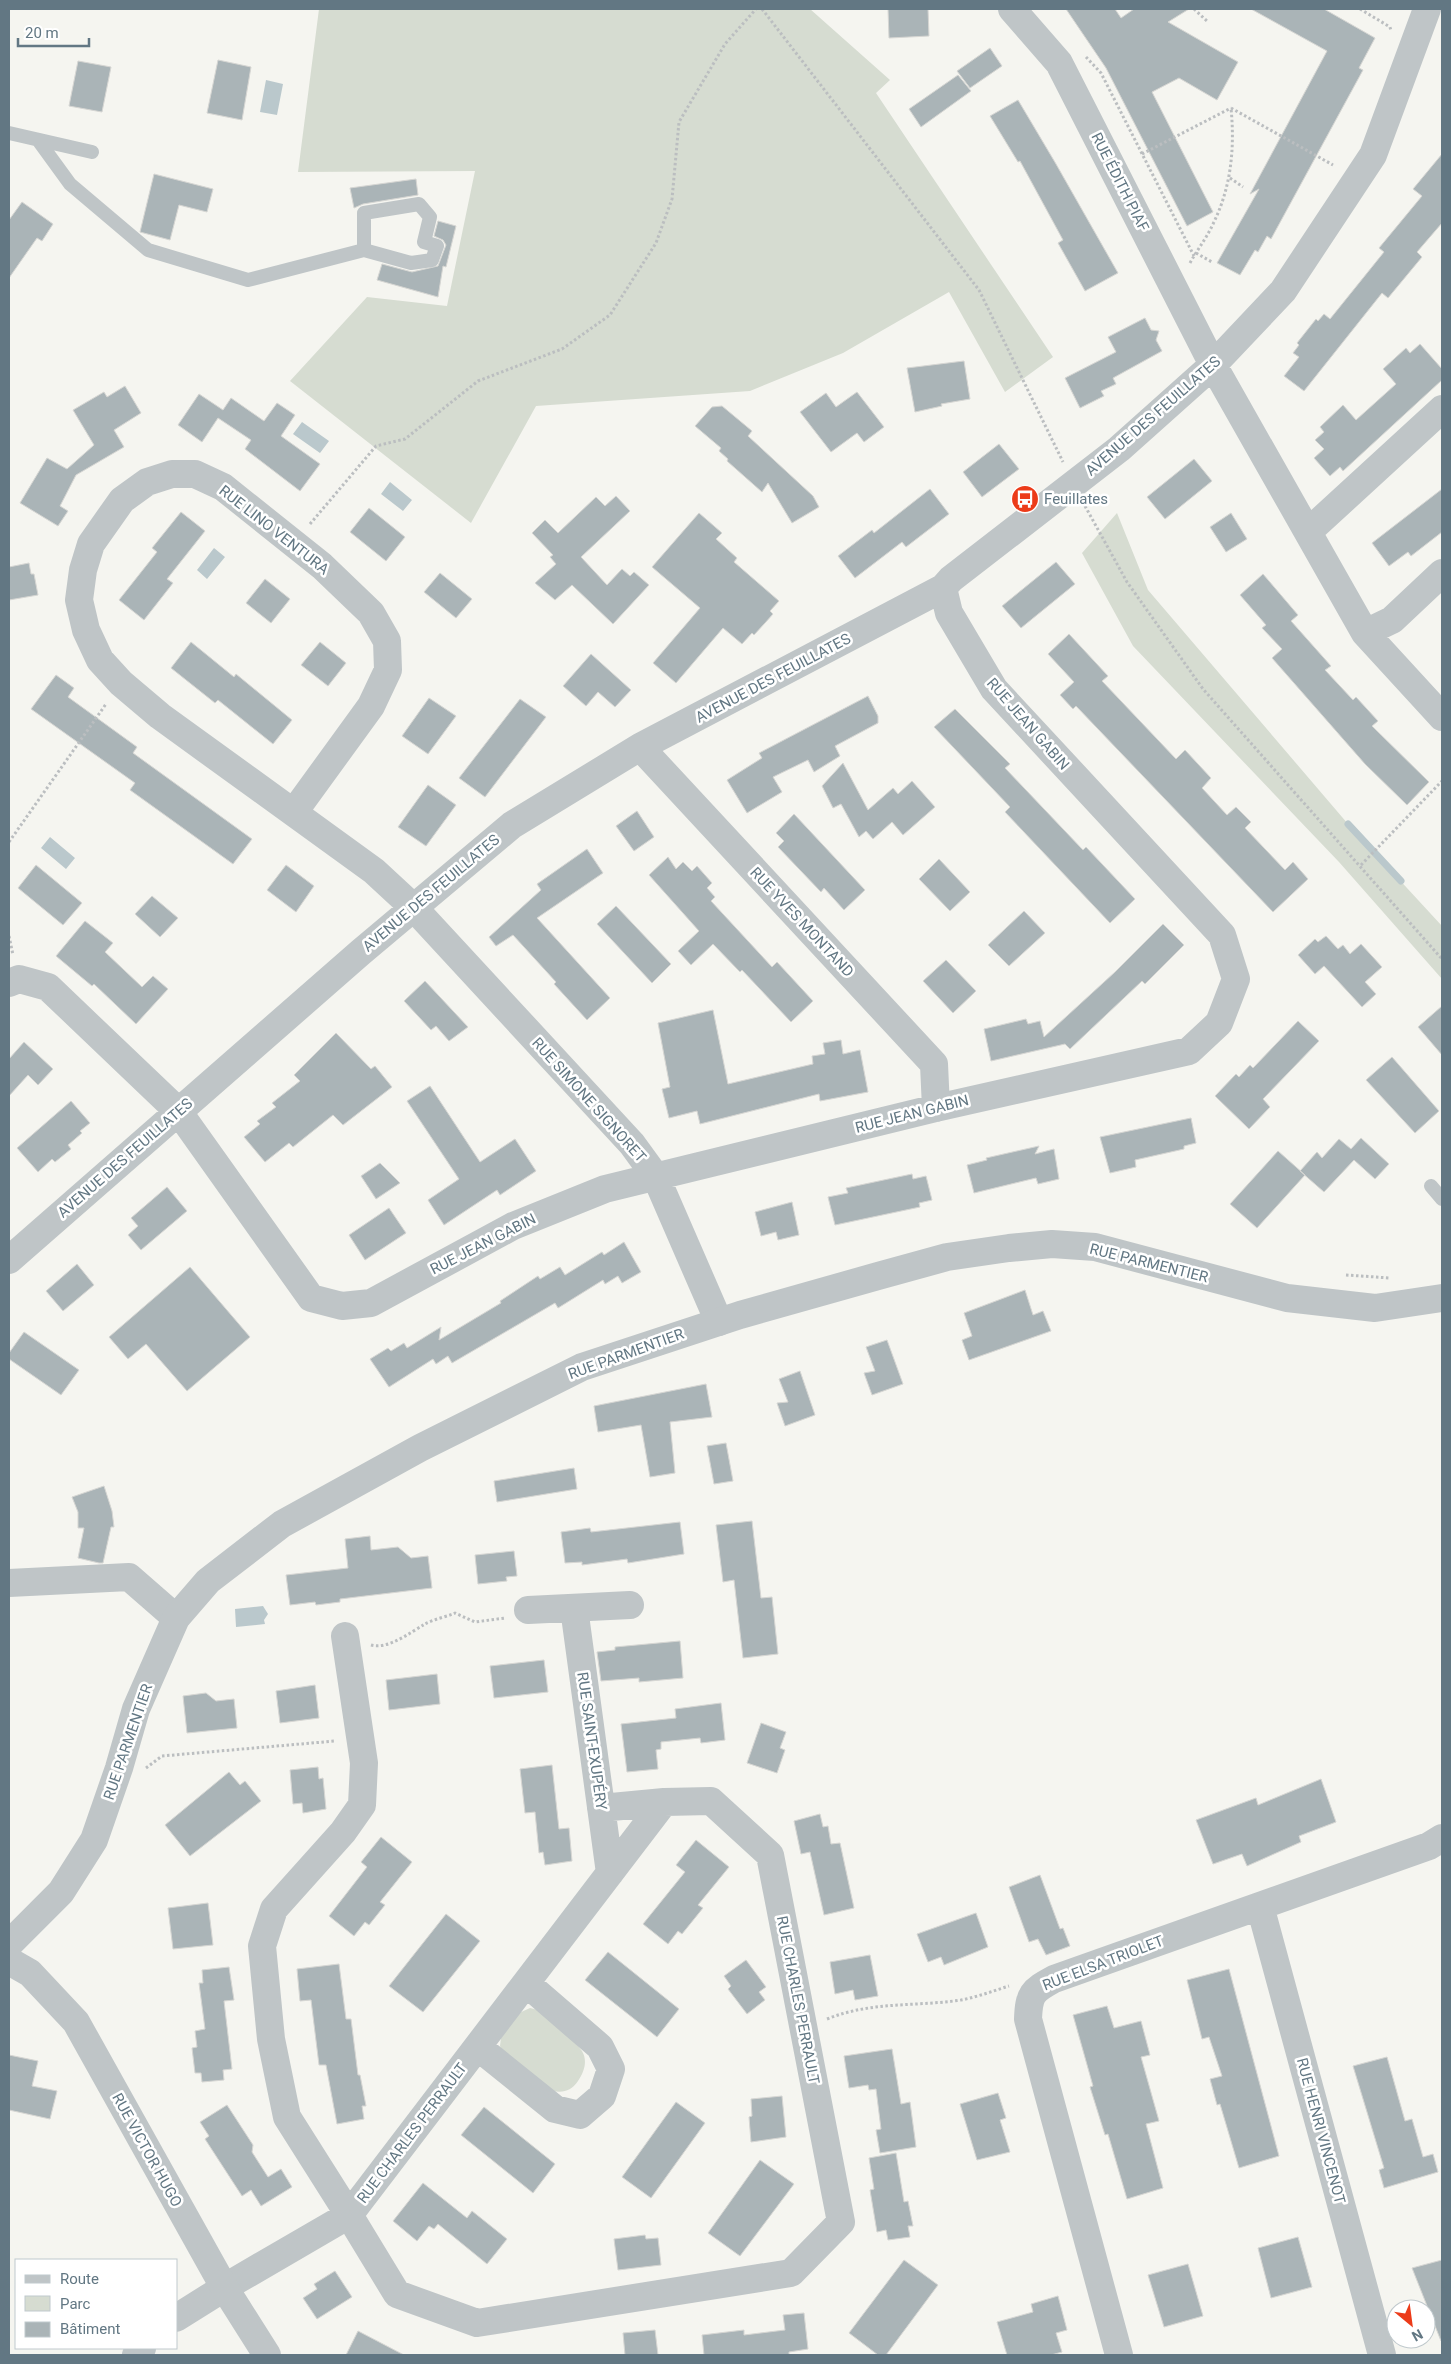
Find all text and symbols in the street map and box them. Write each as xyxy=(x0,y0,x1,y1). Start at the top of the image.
scale bar xyxy=(18,15,89,47)
text: 20 m xyxy=(25,24,59,42)
street label: RUE ÉDITH PIAF xyxy=(1087,130,1153,234)
street label: AVENUE DES FEUILLATES xyxy=(1082,352,1224,480)
street label: RUE LINO VENTURA xyxy=(216,482,333,579)
bus stop icon: Feuillates xyxy=(1010,484,1040,514)
place label: Feuillates xyxy=(1044,490,1108,508)
street label: AVENUE DES FEUILLATES xyxy=(692,629,854,727)
street label: RUE JEAN GABIN xyxy=(983,674,1073,774)
street label: AVENUE DES FEUILLATES xyxy=(359,830,503,956)
street label: RUE YVES MONTAND xyxy=(746,863,858,981)
street label: RUE SIMONE SIGNORET xyxy=(528,1034,650,1166)
street label: RUE JEAN GABIN xyxy=(853,1091,971,1137)
street label: AVENUE DES FEUILLATES xyxy=(54,1094,196,1222)
street label: RUE JEAN GABIN xyxy=(427,1210,539,1278)
street label: RUE PARMENTIER xyxy=(1088,1240,1210,1286)
street label: RUE PARMENTIER xyxy=(566,1325,686,1383)
street label: RUE SAINT-EXUPÉRY xyxy=(573,1671,611,1811)
street label: RUE PARMENTIER xyxy=(100,1682,156,1802)
street label: RUE CHARLES PERRAULT xyxy=(773,1914,823,2086)
street label: RUE ELSA TRIOLET xyxy=(1040,1932,1166,1994)
street label: RUE HENRI VINCENOT xyxy=(1293,2056,1349,2206)
street label: RUE CHARLES PERRAULT xyxy=(353,2059,471,2207)
street label: RUE VICTOR HUGO xyxy=(108,2090,186,2210)
legend xyxy=(15,2259,178,2349)
text: Route xyxy=(60,2270,99,2288)
text: Parc xyxy=(60,2295,90,2313)
north arrow xyxy=(1386,2299,1436,2349)
text: Bâtiment xyxy=(60,2320,120,2338)
text: N xyxy=(1409,2326,1426,2345)

